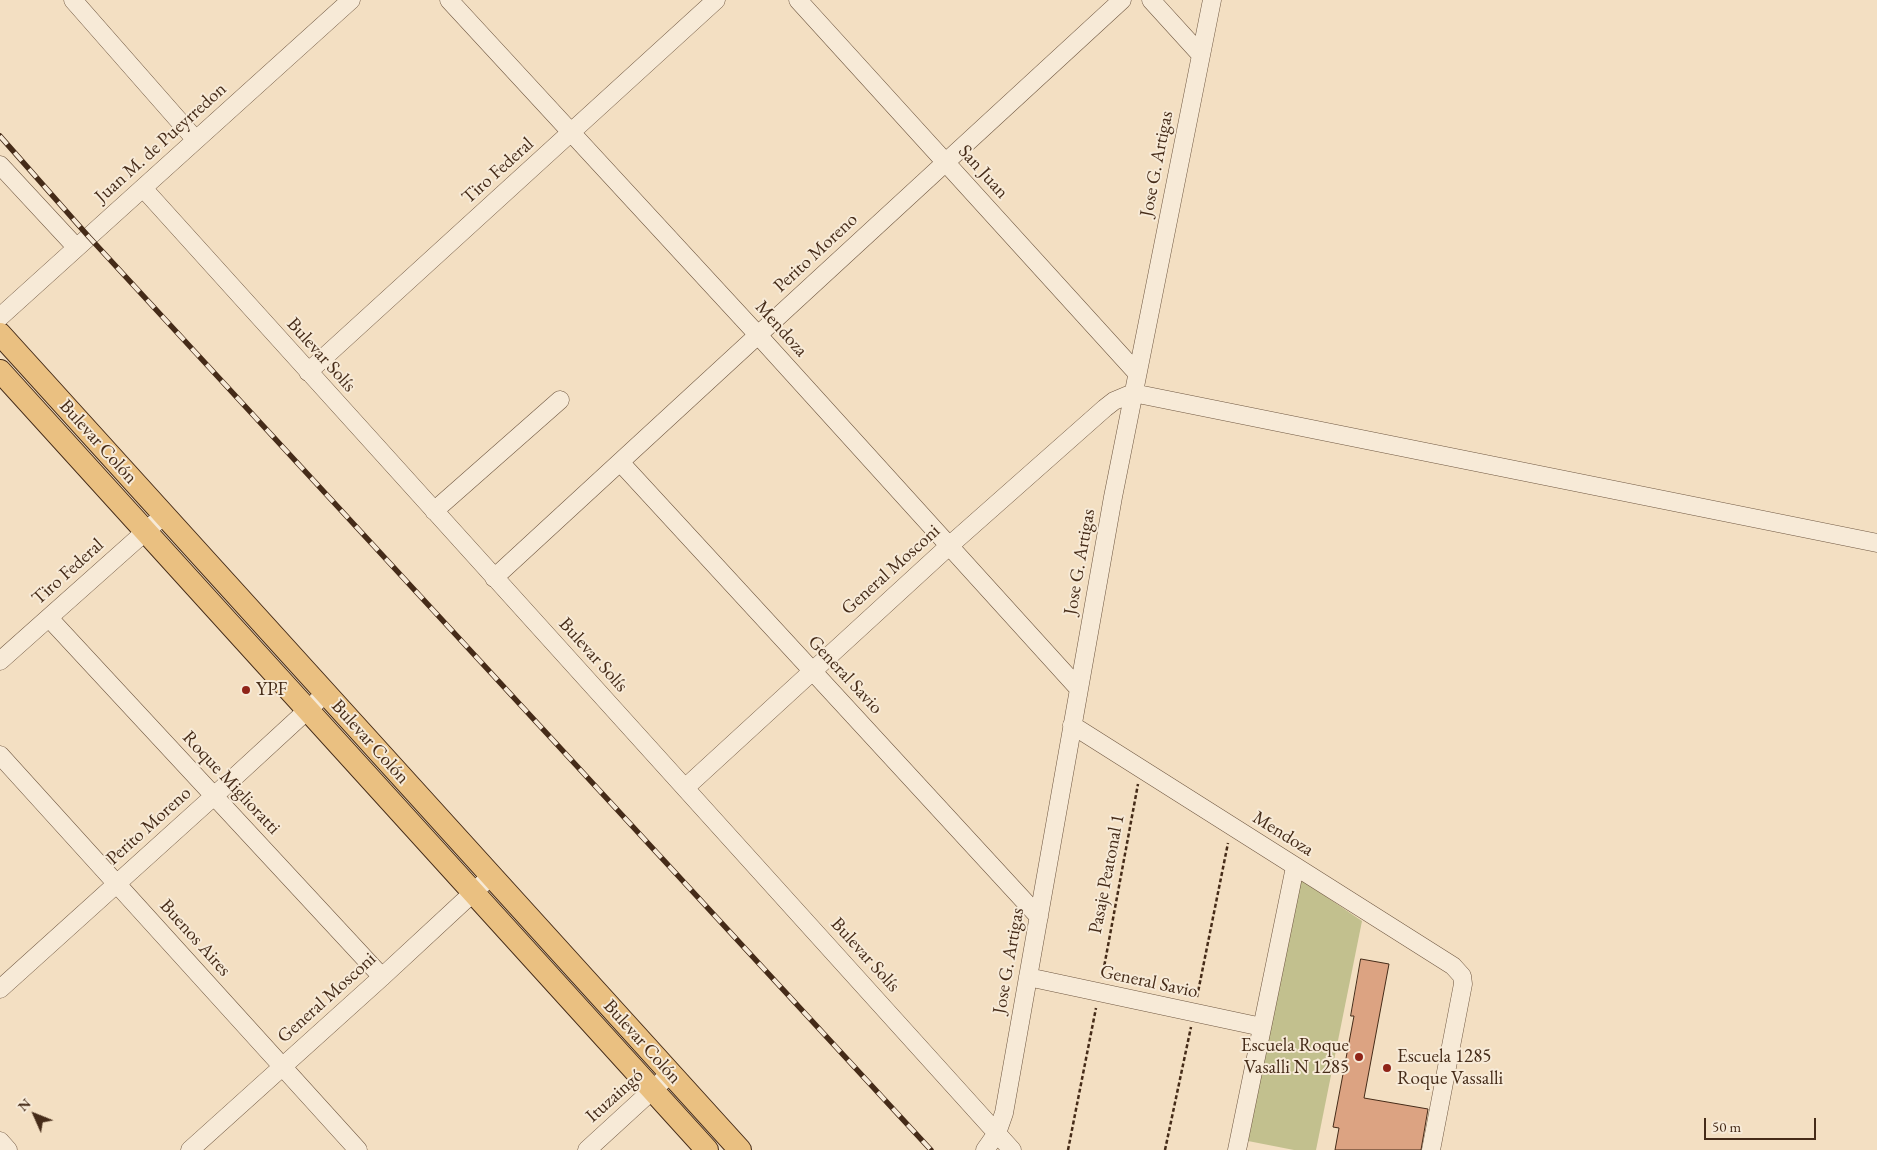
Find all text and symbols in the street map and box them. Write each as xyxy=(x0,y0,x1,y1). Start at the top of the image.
street label: Juan M. de Pueyrredon xyxy=(91,78,231,208)
street label: Jose G. Artigas xyxy=(1136,109,1178,219)
street label: Tiro Federal xyxy=(457,133,539,209)
street label: San Juan xyxy=(953,140,1013,204)
street label: Perito Moreno xyxy=(769,208,863,298)
street label: Mendoza xyxy=(750,296,812,362)
street label: Bulevar Solís xyxy=(282,313,360,397)
street label: Bulevar Colón xyxy=(54,395,142,489)
street label: Jose G. Artigas xyxy=(1059,507,1101,617)
street label: General Mosconi xyxy=(837,520,945,620)
street label: Tiro Federal xyxy=(27,534,109,610)
street label: Bulevar Solís xyxy=(554,613,632,697)
street label: General Savio xyxy=(803,631,887,719)
place label: YPF xyxy=(256,679,287,701)
marker: YPF xyxy=(240,684,252,696)
street label: Bulevar Colón xyxy=(326,695,414,789)
street label: Roque Miglioratti xyxy=(177,726,285,840)
street label: Perito Moreno xyxy=(102,782,196,870)
street label: Mendoza xyxy=(1248,806,1318,862)
street label: Pasaje Peatonal 1 xyxy=(1084,812,1130,936)
street label: Buenos Aires xyxy=(155,895,235,981)
street label: Jose G. Artigas xyxy=(988,906,1030,1016)
street label: Bulevar Solís xyxy=(826,913,904,997)
street label: General Mosconi xyxy=(273,948,381,1048)
street label: General Savio xyxy=(1098,961,1200,1003)
street label: Bulevar Colón xyxy=(598,995,686,1089)
place label: Escuela Roque Vasalli N 1285 xyxy=(1241,1035,1349,1079)
place label: Escuela 1285 Roque Vassalli xyxy=(1397,1046,1503,1090)
marker: Escuela Roque Vasalli N 1285 xyxy=(1353,1051,1365,1063)
marker: Escuela 1285 Roque Vassalli xyxy=(1381,1062,1393,1074)
street label: Ituzaingó xyxy=(582,1064,648,1128)
north arrow xyxy=(10,1090,60,1140)
text: N xyxy=(14,1094,35,1115)
scale bar xyxy=(1707,1108,1820,1140)
text: 50 m xyxy=(1712,1117,1741,1136)

